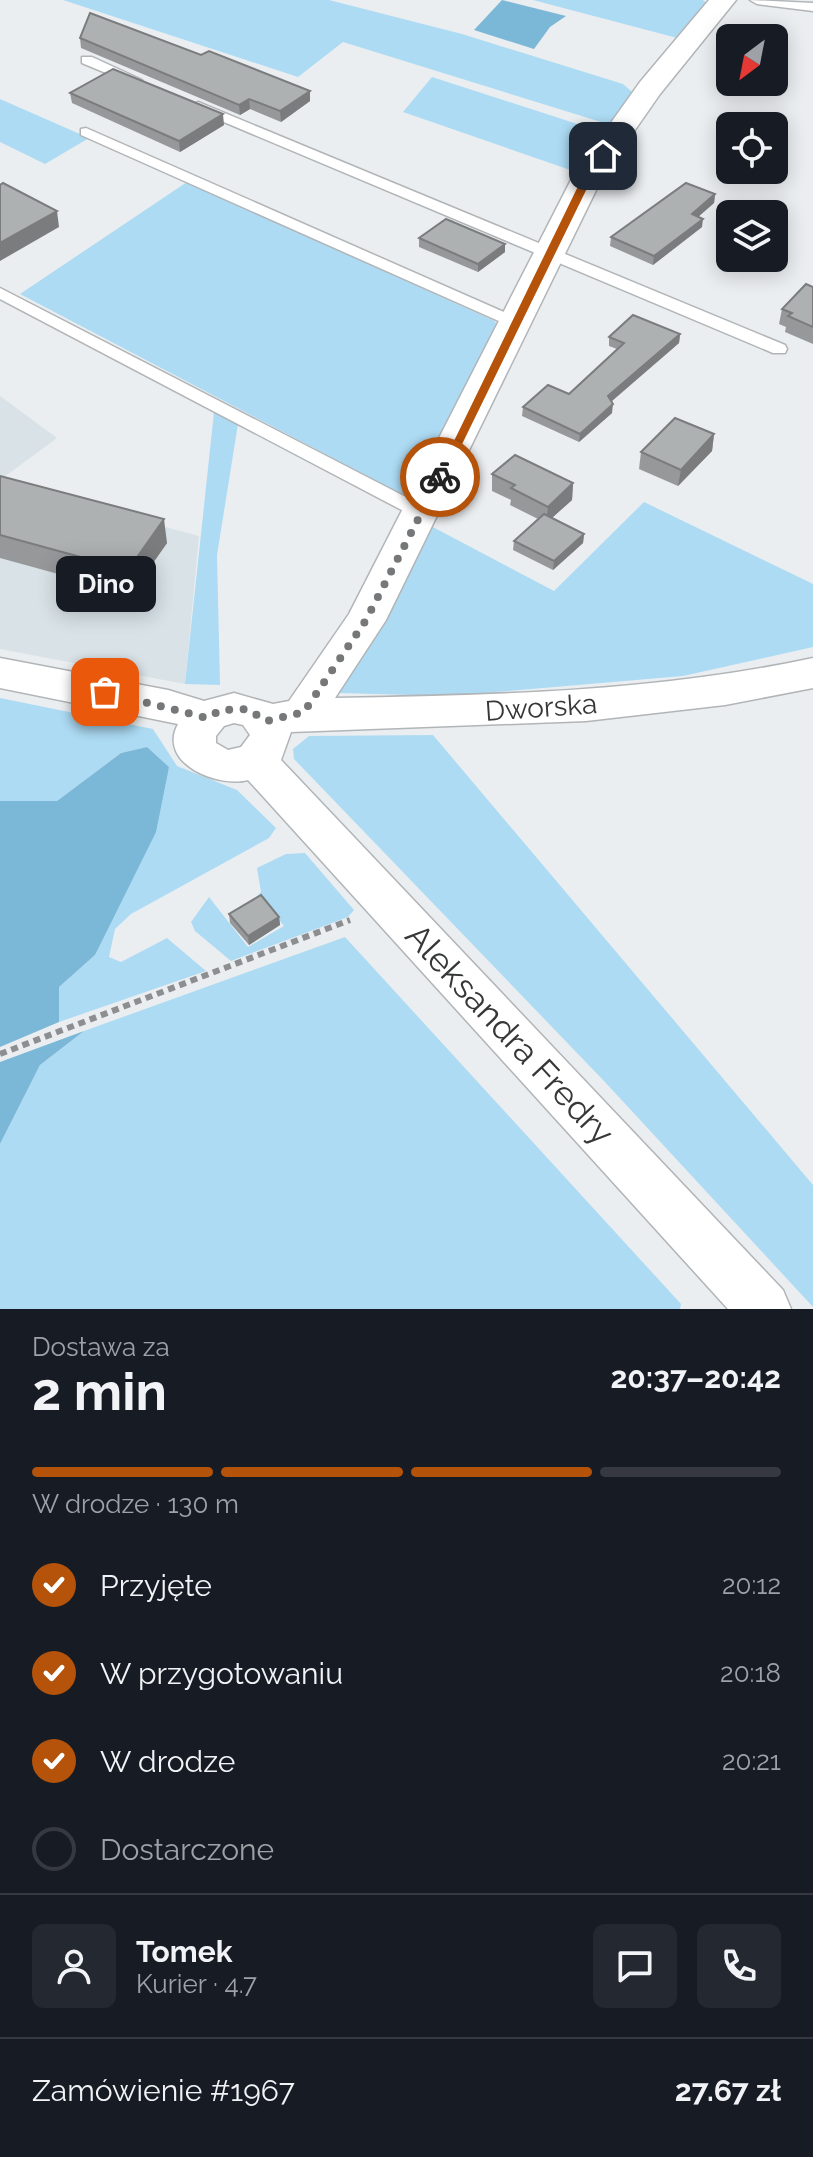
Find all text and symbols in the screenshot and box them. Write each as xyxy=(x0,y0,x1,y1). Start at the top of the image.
north arrow xyxy=(716,24,788,96)
map controls xyxy=(716,24,788,272)
button: locate xyxy=(716,112,788,184)
pin xyxy=(569,122,637,190)
icon: home xyxy=(581,134,625,178)
button: layers xyxy=(716,200,788,272)
courier xyxy=(400,437,480,517)
icon: bike xyxy=(418,455,462,499)
callout: Dino xyxy=(55,556,155,612)
text: Dino xyxy=(78,569,134,599)
pin xyxy=(71,658,139,726)
icon: bag xyxy=(83,670,127,714)
street label: Dworska xyxy=(484,687,598,728)
street label: Aleksandra Fredry xyxy=(398,915,622,1153)
text: Dostawa za xyxy=(32,1332,170,1362)
text: 20:37–20:42 xyxy=(610,1360,781,1395)
text: 2 min xyxy=(32,1361,167,1422)
text: W drodze · 130 m xyxy=(32,1489,239,1519)
icon: check xyxy=(32,1563,76,1607)
text: Przyjęte xyxy=(100,1568,212,1603)
text: 20:12 xyxy=(722,1570,781,1600)
icon: check xyxy=(32,1651,76,1695)
text: W przygotowaniu xyxy=(100,1656,343,1691)
text: 20:18 xyxy=(720,1658,781,1688)
icon: check xyxy=(32,1739,76,1783)
text: W drodze xyxy=(100,1744,235,1779)
text: 20:21 xyxy=(722,1746,781,1776)
text: Dostarczone xyxy=(100,1832,274,1867)
button: person xyxy=(32,1924,116,2008)
button: chat xyxy=(593,1924,677,2008)
button: phone xyxy=(697,1924,781,2008)
text: Tomek xyxy=(136,1934,232,1969)
text: Kurier · 4.7 xyxy=(136,1969,257,1999)
text: Zamówienie #1967 xyxy=(32,2073,295,2108)
text: 27.67 zł xyxy=(675,2073,781,2108)

